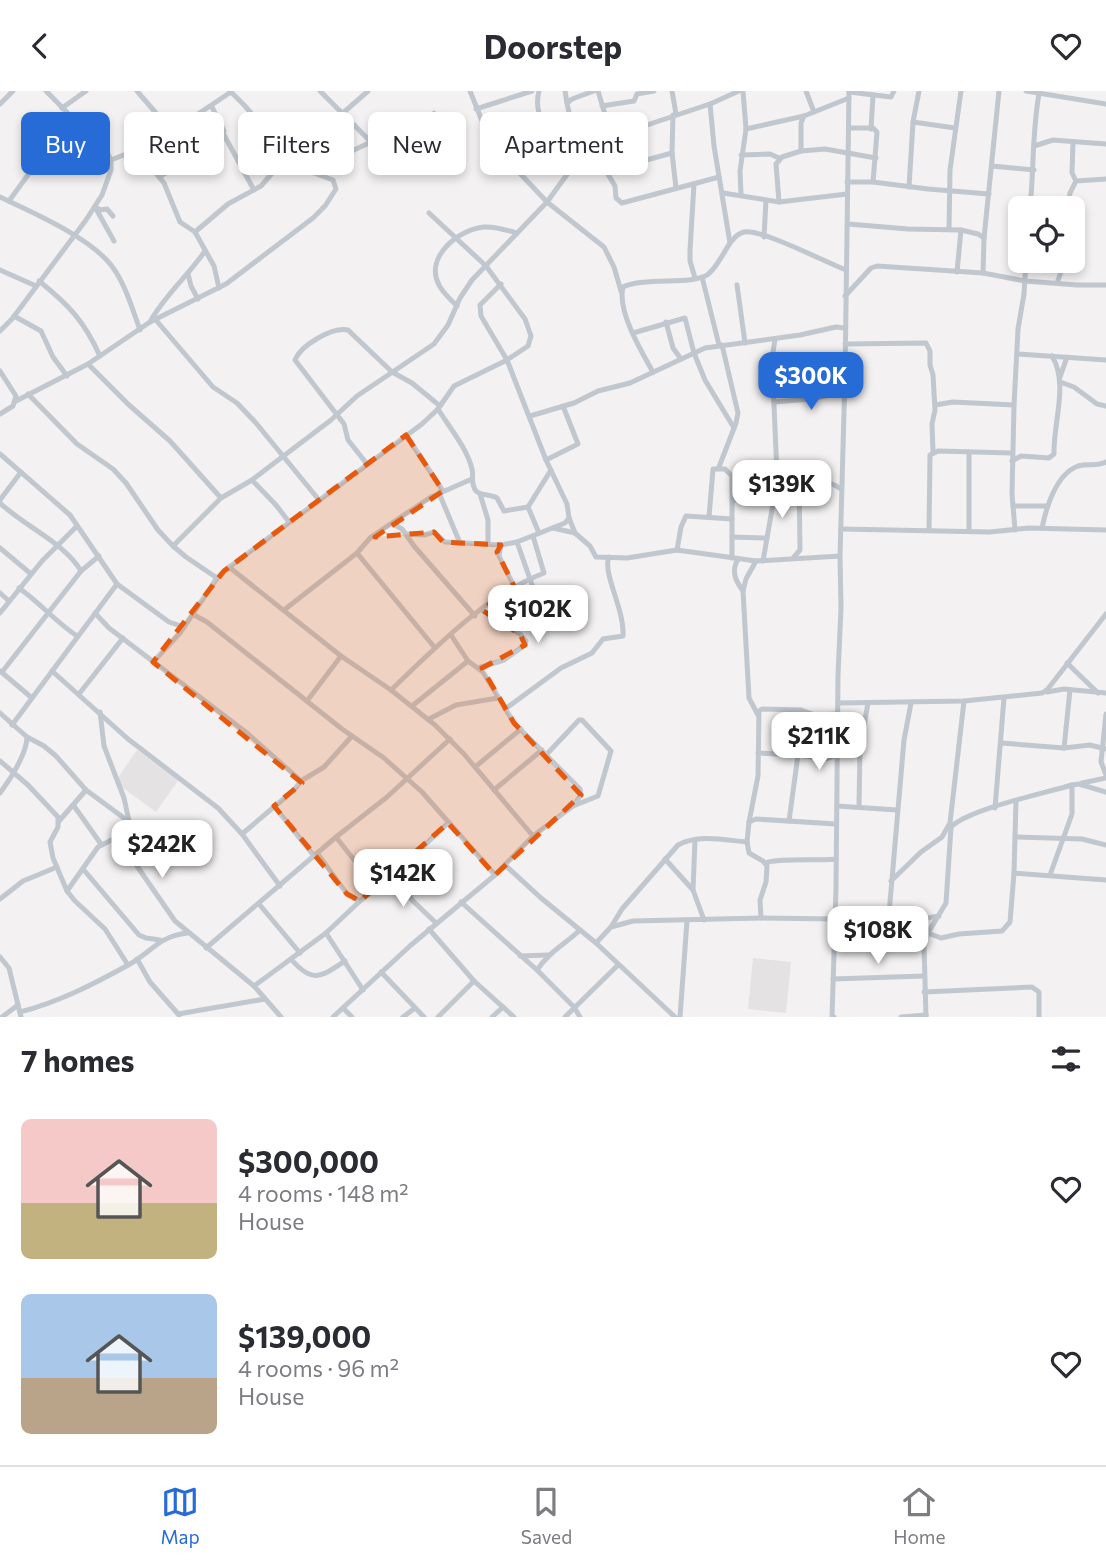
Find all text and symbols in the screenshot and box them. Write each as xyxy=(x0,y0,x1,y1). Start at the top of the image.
text: Doorstep xyxy=(484,26,622,66)
icon: back xyxy=(21,27,59,65)
icon: heart xyxy=(1047,27,1085,65)
chip: Buy xyxy=(21,112,110,175)
chip: Rent xyxy=(124,112,224,175)
chip: Filters xyxy=(238,112,354,175)
chip: New xyxy=(368,112,466,175)
chip: Apartment xyxy=(480,112,648,175)
map controls xyxy=(1008,196,1085,273)
button: locate xyxy=(1008,196,1085,273)
pin: $300K xyxy=(762,353,860,412)
text: $300K xyxy=(774,361,848,389)
pin: $139K xyxy=(733,461,831,520)
text: $139K xyxy=(748,469,816,497)
pin: $102K xyxy=(489,585,587,645)
text: $102K xyxy=(504,594,572,622)
pin: $211K xyxy=(770,713,868,772)
text: $211K xyxy=(787,721,851,749)
pin: $242K xyxy=(113,821,211,880)
text: $242K xyxy=(127,829,197,857)
pin: $142K xyxy=(354,849,452,909)
text: $142K xyxy=(370,858,436,886)
pin: $108K xyxy=(829,907,927,966)
text: $108K xyxy=(843,915,913,943)
icon: filters xyxy=(1047,1040,1085,1078)
text: 7 homes xyxy=(21,1041,134,1078)
text: $300,000 xyxy=(238,1142,379,1179)
icon: home xyxy=(77,1147,161,1231)
icon: heart xyxy=(1047,1170,1085,1208)
text: 4 rooms · 148 m² xyxy=(238,1179,409,1207)
text: House xyxy=(238,1207,304,1235)
text: $139,000 xyxy=(238,1317,371,1354)
icon: home xyxy=(77,1322,161,1406)
icon: heart xyxy=(1047,1345,1085,1383)
text: 4 rooms · 96 m² xyxy=(238,1354,399,1382)
text: House xyxy=(238,1382,304,1410)
tab: Map xyxy=(161,1483,200,1548)
tab: Saved xyxy=(521,1483,572,1548)
tab: Home xyxy=(893,1483,945,1548)

